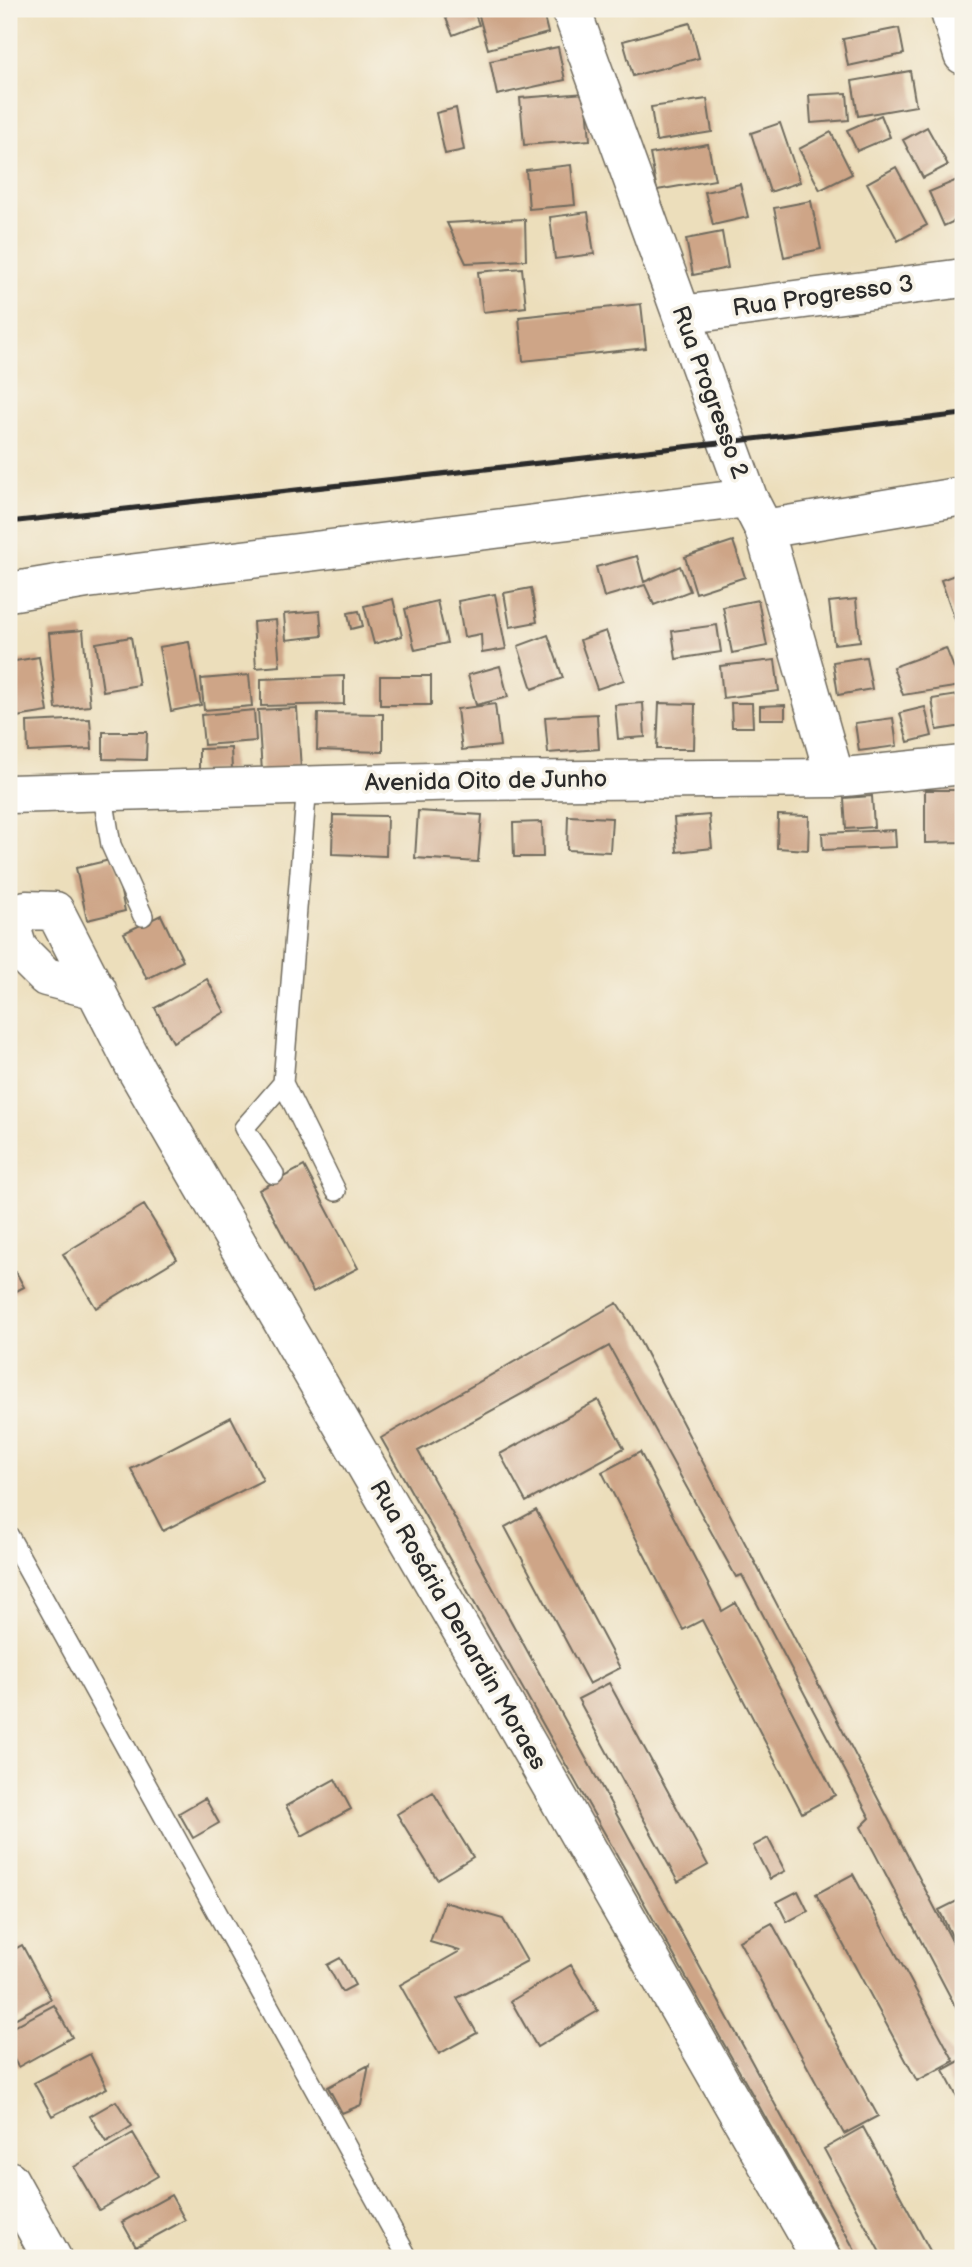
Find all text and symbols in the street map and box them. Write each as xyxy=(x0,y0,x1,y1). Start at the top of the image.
street label: Rua Progresso 3 xyxy=(731,269,915,323)
street label: Rua Progresso 2 xyxy=(665,302,755,482)
street label: Avenida Oito de Junho xyxy=(364,764,608,798)
street label: Rua Rosária Denardin Moraes xyxy=(363,1475,553,1775)

